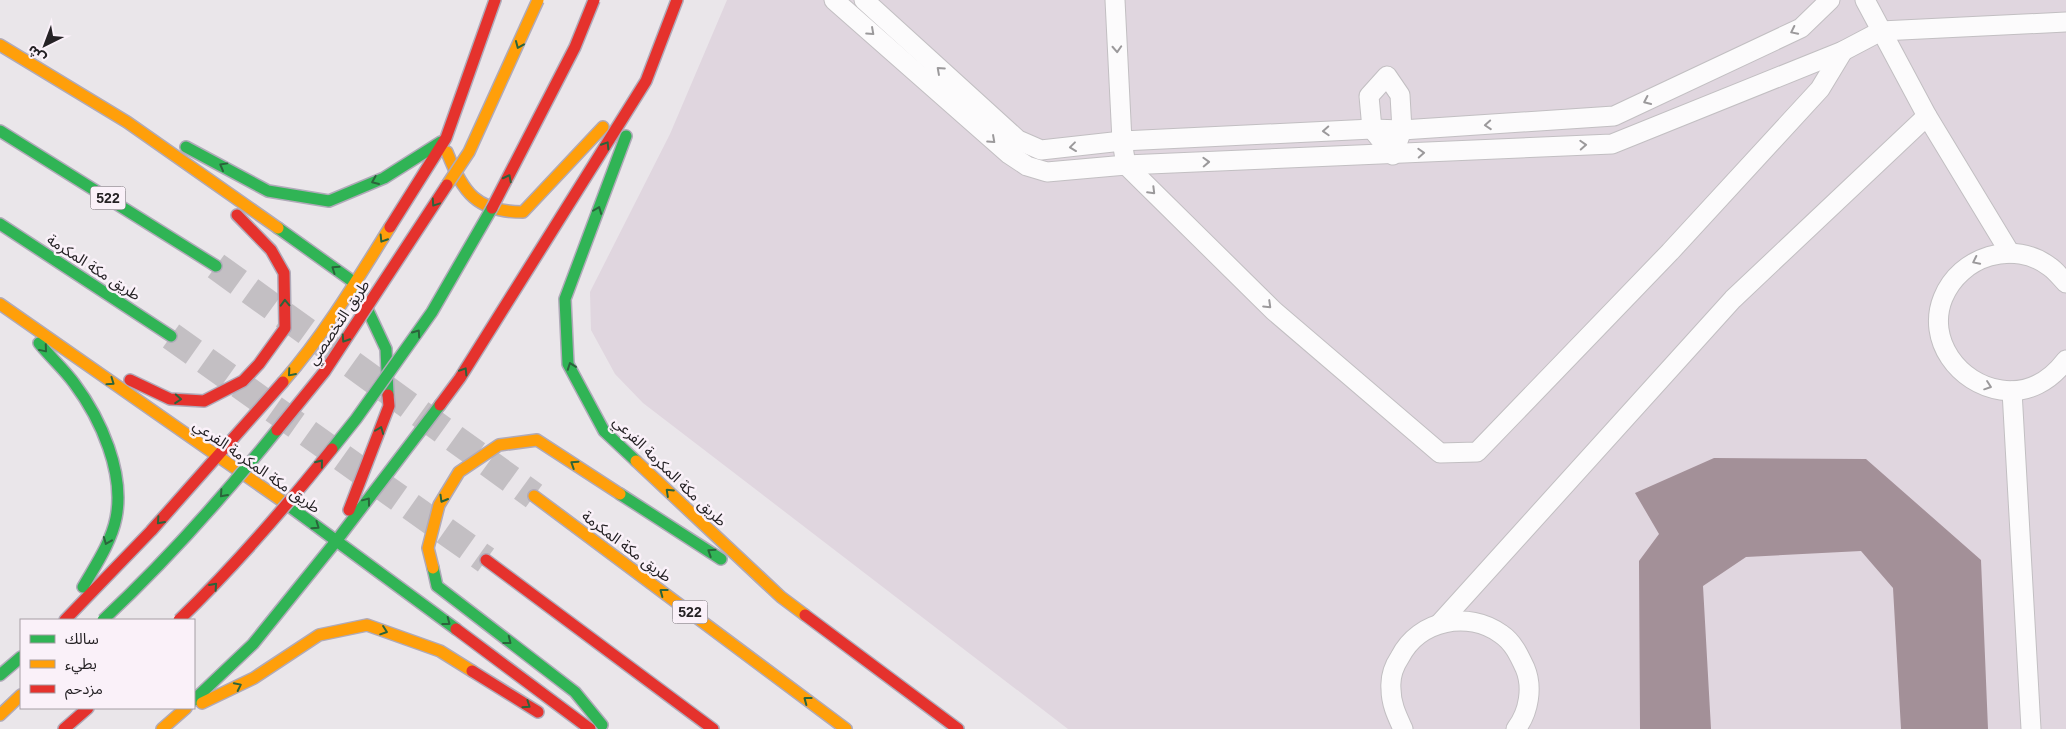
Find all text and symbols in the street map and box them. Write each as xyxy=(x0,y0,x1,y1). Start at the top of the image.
north arrow xyxy=(20,20,70,70)
one-way arrow xyxy=(1790,25,1799,35)
one-way arrow xyxy=(865,27,874,36)
one-way arrow xyxy=(515,40,526,49)
text: ش xyxy=(24,42,49,67)
one-way arrow xyxy=(1112,45,1122,53)
one-way arrow xyxy=(937,66,946,75)
one-way arrow xyxy=(1643,95,1652,105)
one-way arrow xyxy=(1484,119,1492,130)
one-way arrow xyxy=(1322,126,1330,137)
one-way arrow xyxy=(987,134,996,143)
one-way arrow xyxy=(1580,140,1588,151)
one-way arrow xyxy=(600,141,610,150)
one-way arrow xyxy=(1069,141,1077,152)
one-way arrow xyxy=(1417,148,1425,159)
one-way arrow xyxy=(1203,157,1211,168)
one-way arrow xyxy=(220,162,229,172)
one-way arrow xyxy=(502,174,512,183)
one-way arrow xyxy=(371,176,379,186)
one-way arrow xyxy=(1146,185,1155,194)
road number: 522 xyxy=(90,187,126,210)
one-way arrow xyxy=(432,198,441,207)
one-way arrow xyxy=(592,207,602,215)
street label: طريق مكة المكرمة xyxy=(43,231,144,305)
one-way arrow xyxy=(380,233,389,242)
one-way arrow xyxy=(1973,255,1982,265)
one-way arrow xyxy=(331,266,341,275)
street label: طريق التخصصي xyxy=(303,276,375,370)
one-way arrow xyxy=(280,299,290,306)
one-way arrow xyxy=(1262,299,1271,308)
one-way arrow xyxy=(411,329,420,339)
one-way arrow xyxy=(342,333,351,343)
one-way arrow xyxy=(38,343,47,352)
one-way arrow xyxy=(567,362,577,371)
one-way arrow xyxy=(289,367,297,376)
one-way arrow xyxy=(458,368,467,377)
one-way arrow xyxy=(105,376,115,385)
one-way arrow xyxy=(1983,381,1992,391)
one-way arrow xyxy=(175,394,183,405)
street label: طريق مكة المكرمة الفرعي xyxy=(607,412,730,532)
street label: طريق مكة المكرمة الفرعي xyxy=(188,416,324,519)
one-way arrow xyxy=(374,426,384,435)
one-way arrow xyxy=(315,460,323,469)
one-way arrow xyxy=(571,461,580,470)
one-way arrow xyxy=(220,488,229,497)
one-way arrow xyxy=(665,489,674,498)
one-way arrow xyxy=(439,494,449,503)
one-way arrow xyxy=(361,498,369,507)
street label: طريق مكة المكرمة xyxy=(578,507,675,587)
one-way arrow xyxy=(157,515,166,524)
one-way arrow xyxy=(310,520,320,529)
one-way arrow xyxy=(103,536,113,545)
one-way arrow xyxy=(707,549,716,558)
one-way arrow xyxy=(208,582,217,591)
one-way arrow xyxy=(659,589,668,598)
road number: 522 xyxy=(672,600,708,624)
one-way arrow xyxy=(441,616,451,625)
legend xyxy=(20,619,195,709)
one-way arrow xyxy=(379,625,387,635)
text: سالك xyxy=(65,630,99,647)
one-way arrow xyxy=(502,635,511,643)
text: بطيء xyxy=(65,655,97,675)
text: مزدحم xyxy=(65,680,103,700)
one-way arrow xyxy=(233,682,242,692)
one-way arrow xyxy=(803,697,813,706)
one-way arrow xyxy=(522,699,531,708)

